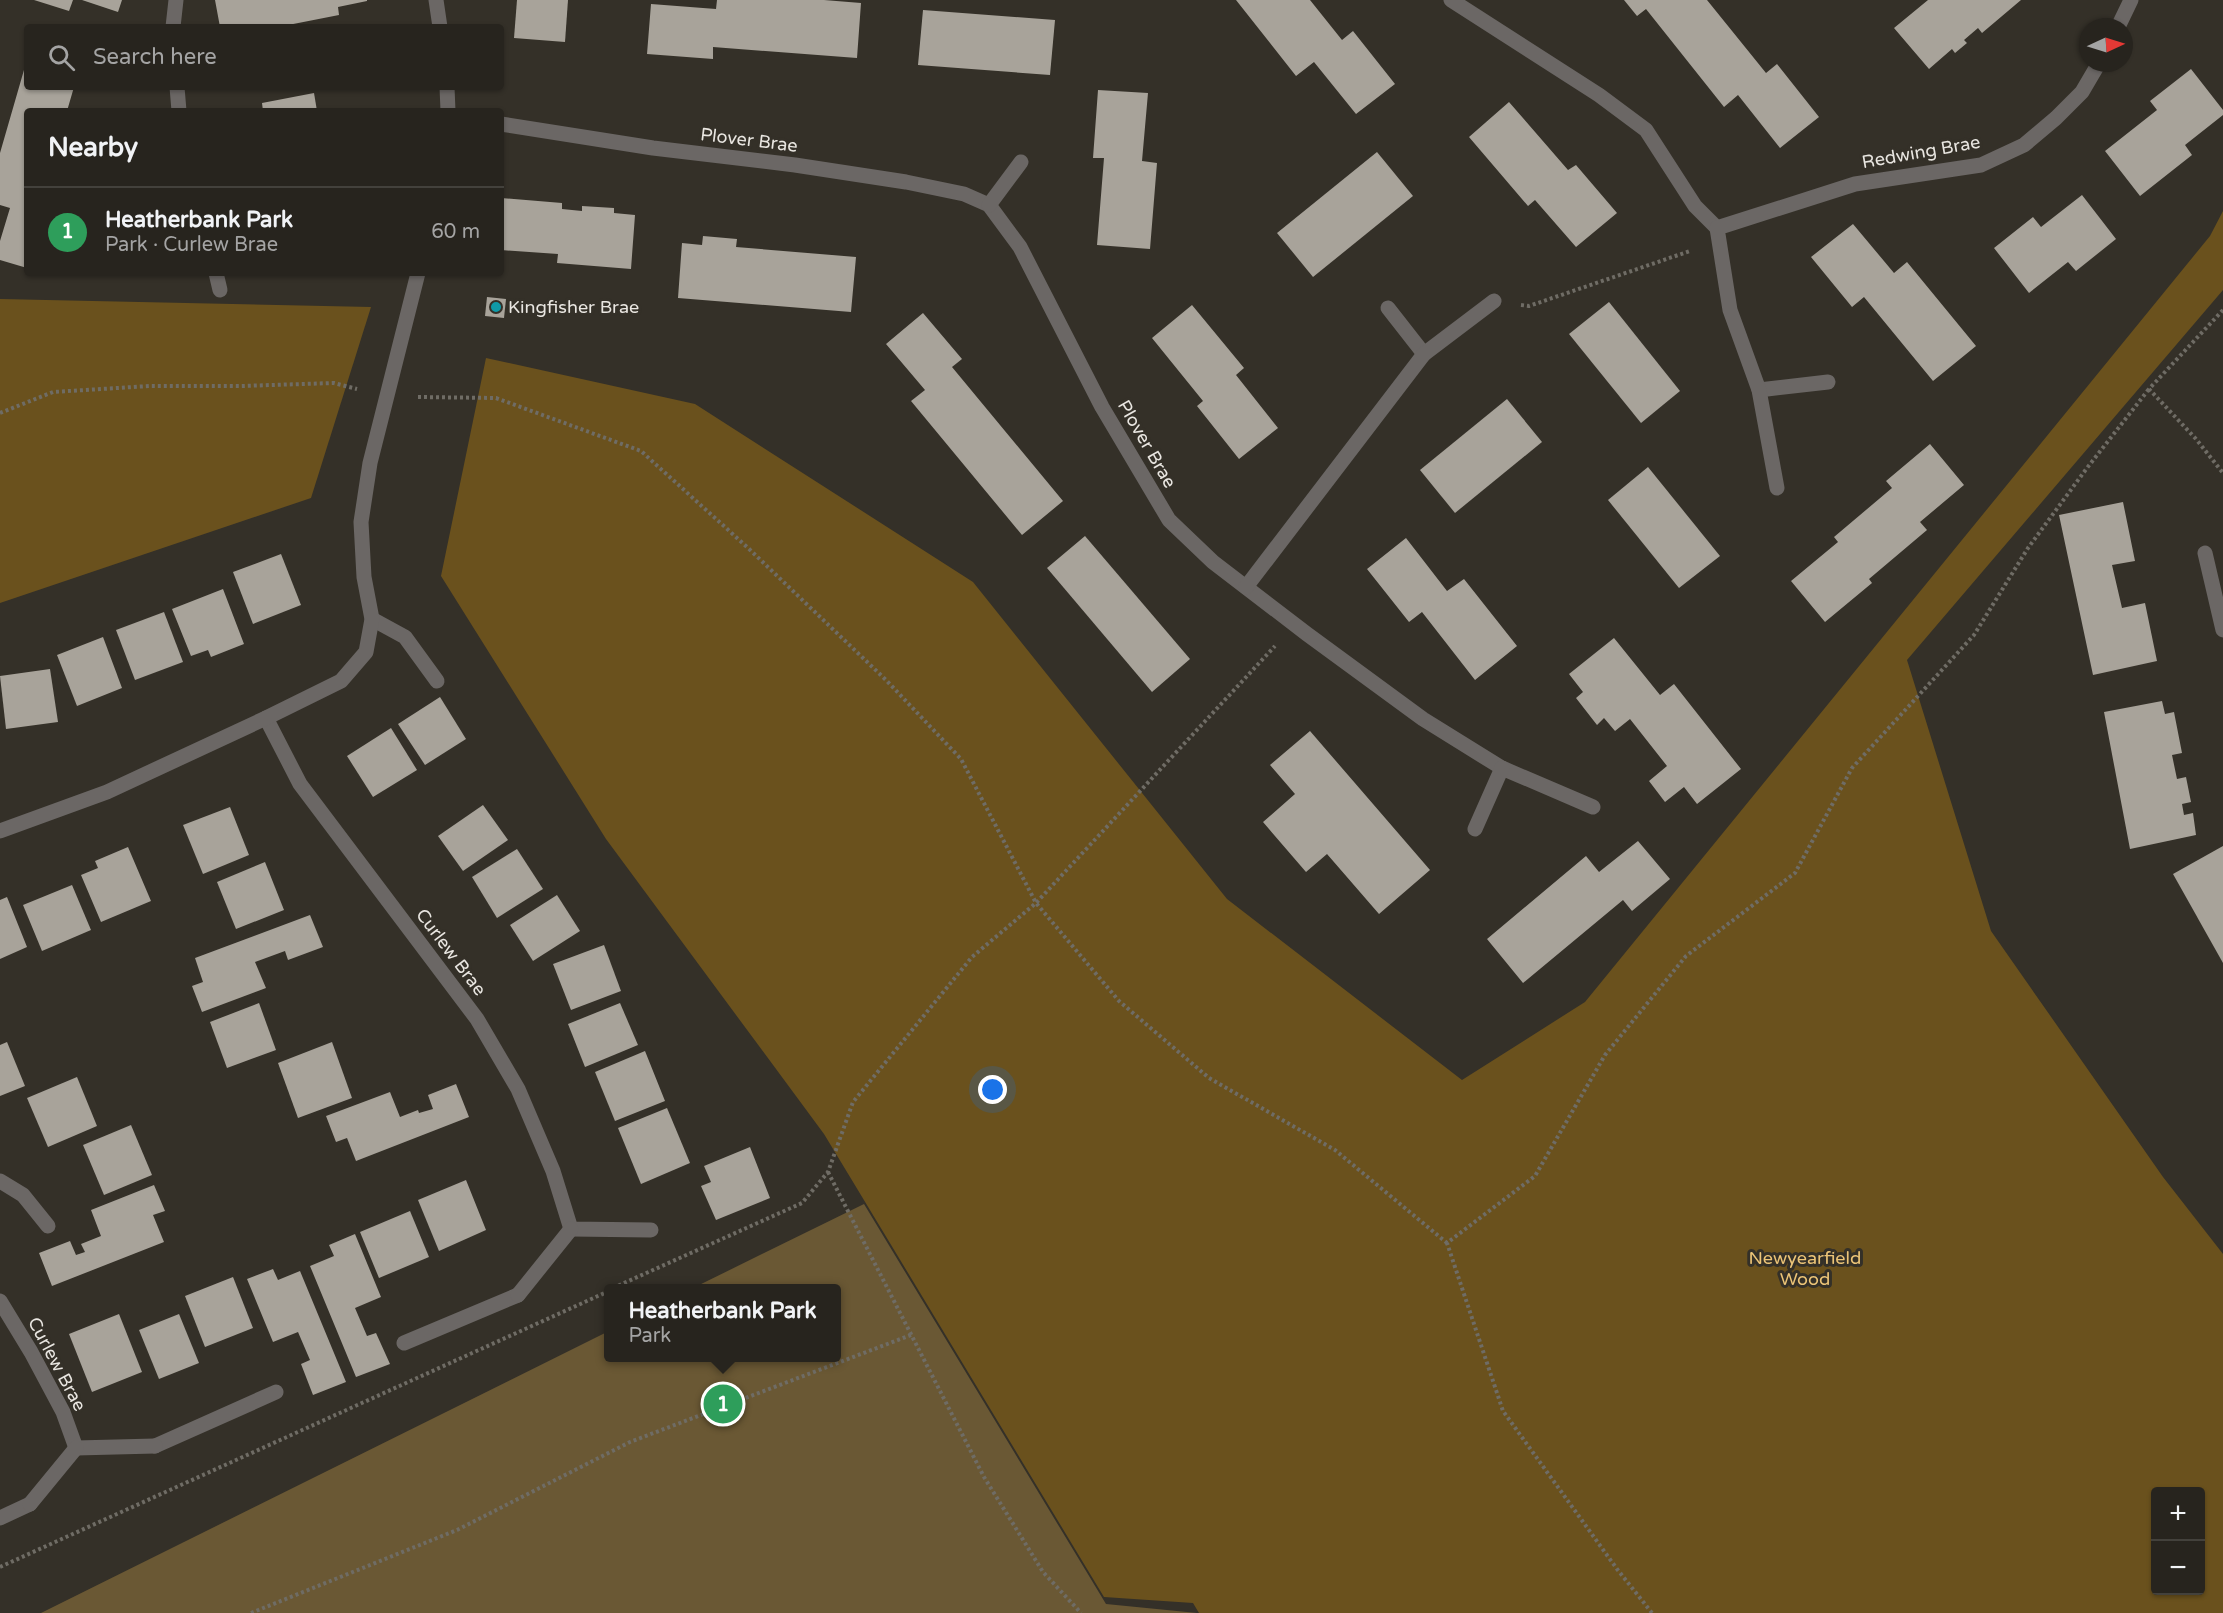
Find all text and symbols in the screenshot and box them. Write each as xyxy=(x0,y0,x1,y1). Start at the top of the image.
north arrow xyxy=(2079,18,2133,72)
search box xyxy=(24,24,504,90)
icon: search xyxy=(45,41,78,74)
text: Search here xyxy=(93,44,217,70)
street label: Plover Brae xyxy=(699,123,799,157)
street label: Redwing Brae xyxy=(1860,131,1982,173)
text: Nearby xyxy=(48,132,138,163)
text: Heatherbank Park xyxy=(105,207,293,233)
text: 1 xyxy=(61,220,74,244)
text: 60 m xyxy=(431,220,480,244)
text: Park · Curlew Brae xyxy=(105,233,278,257)
place label: Kingfisher Brae xyxy=(508,296,639,318)
marker: Kingfisher Brae xyxy=(489,300,503,314)
street label: Plover Brae xyxy=(1113,396,1181,492)
street label: Curlew Brae xyxy=(411,904,491,1000)
your location xyxy=(978,1075,1007,1104)
park label: Newyearfield Wood xyxy=(1749,1247,1861,1290)
popup xyxy=(604,1284,841,1362)
text: Heatherbank Park xyxy=(629,1298,816,1324)
street label: Curlew Brae xyxy=(23,1313,91,1415)
text: Park xyxy=(629,1324,671,1348)
pin: 1 xyxy=(704,1382,742,1426)
map controls xyxy=(2151,1487,2205,1595)
button: + xyxy=(2151,1487,2205,1541)
button: − xyxy=(2151,1541,2205,1595)

